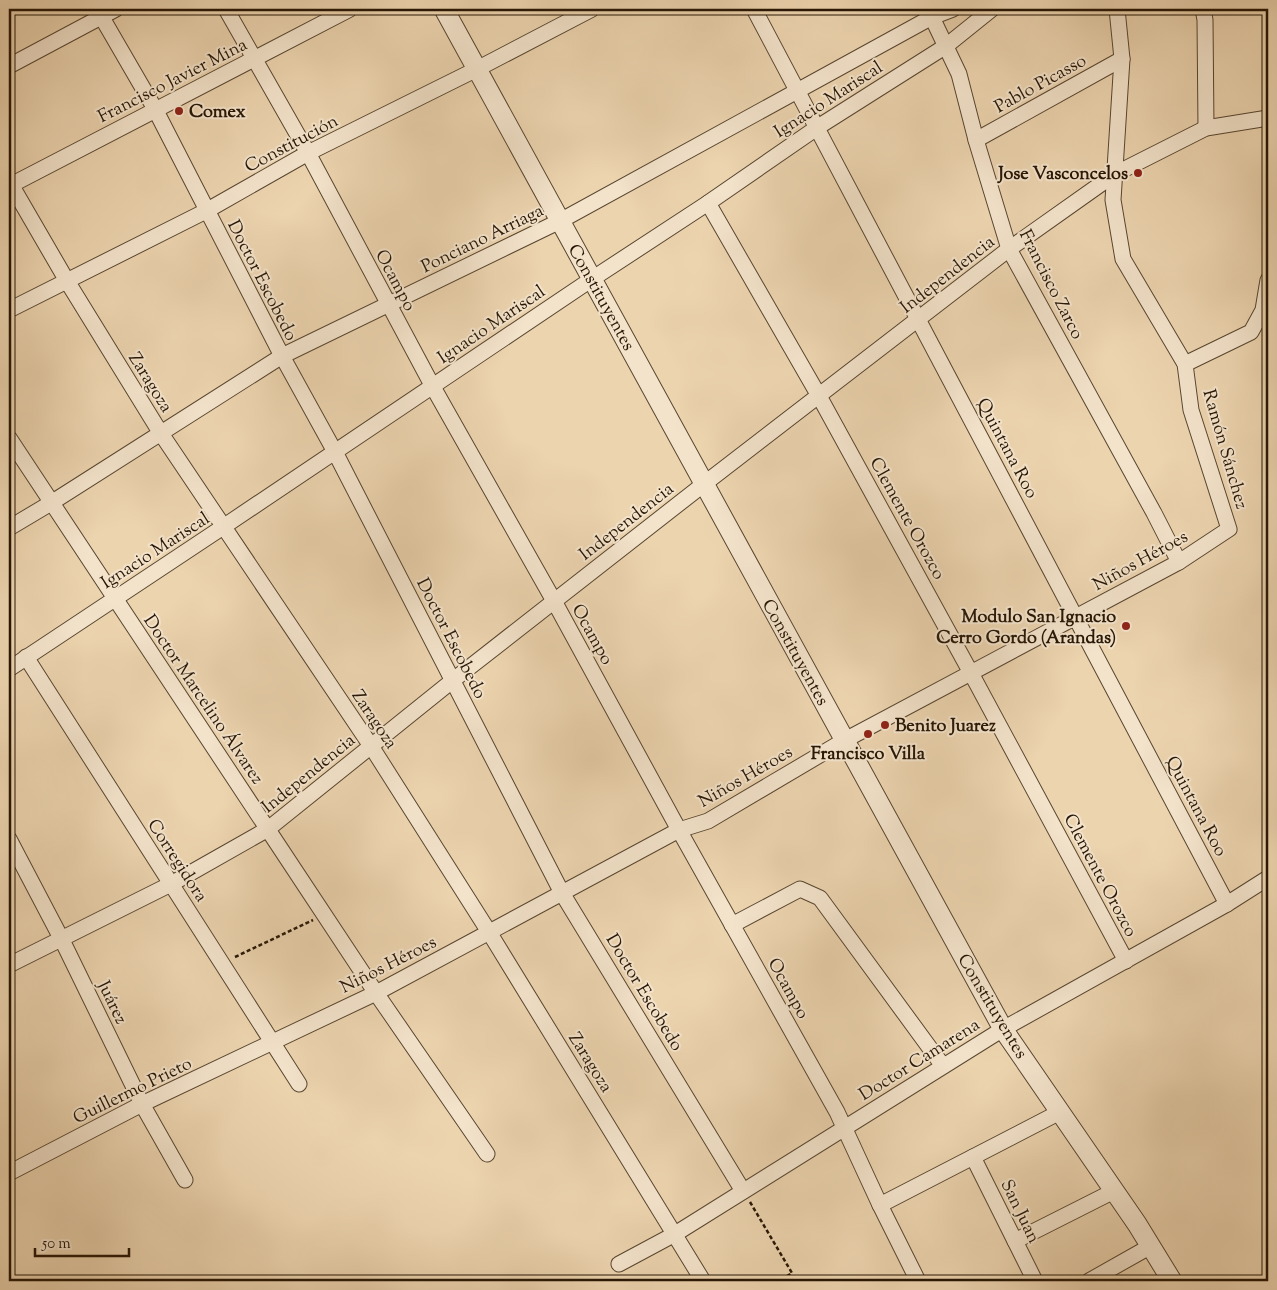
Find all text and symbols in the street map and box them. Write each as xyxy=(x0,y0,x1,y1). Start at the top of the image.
street label: Francisco Javier Mina xyxy=(94,33,252,131)
street label: Pablo Picasso xyxy=(990,49,1092,121)
street label: Ignacio Mariscal xyxy=(770,56,889,146)
place label: Comex xyxy=(189,100,246,126)
marker: Comex xyxy=(173,105,185,117)
street label: Constitución xyxy=(240,109,344,180)
place label: Jose Vasconcelos xyxy=(996,162,1128,188)
marker: Jose Vasconcelos xyxy=(1132,167,1144,179)
street label: Ponciano Arriaga xyxy=(417,199,549,281)
street label: Doctor Escobedo xyxy=(220,216,303,346)
street label: Francisco Zarco xyxy=(1011,225,1089,345)
street label: Independencia xyxy=(895,230,1001,321)
street label: Constituyentes xyxy=(560,240,640,356)
street label: Ocampo xyxy=(367,246,421,316)
street label: Ignacio Mariscal xyxy=(433,280,551,371)
street label: Zaragoza xyxy=(121,348,178,418)
street label: Ramón Sánchez xyxy=(1195,387,1254,513)
street label: Quintana Roo xyxy=(969,394,1044,504)
street label: Clemente Orozco xyxy=(862,453,951,585)
street label: Independencia xyxy=(574,477,680,568)
street label: Ignacio Mariscal xyxy=(97,507,216,597)
street label: Niños Héroes xyxy=(1089,525,1193,599)
street label: Doctor Escobedo xyxy=(409,574,492,704)
street label: Constituyentes xyxy=(754,595,834,711)
street label: Ocampo xyxy=(564,600,619,670)
place label: Modulo San Ignacio Cerro Gordo (Arandas) xyxy=(936,605,1116,652)
street label: Doctor Marcelino Álvarez xyxy=(136,610,269,790)
marker: Modulo San Ignacio Cerro Gordo (Arandas) xyxy=(1120,620,1132,632)
street label: Zaragoza xyxy=(344,685,403,755)
place label: Benito Juarez xyxy=(895,714,996,740)
marker: Benito Juarez xyxy=(879,719,891,731)
marker: Francisco Villa xyxy=(862,728,874,740)
street label: Independencia xyxy=(257,729,362,820)
street label: Niños Héroes xyxy=(694,740,798,815)
place label: Francisco Villa xyxy=(811,742,926,768)
street label: Quintana Roo xyxy=(1158,752,1233,862)
street label: Clemente Orozco xyxy=(1056,810,1143,942)
street label: Corregidora xyxy=(140,814,213,908)
street label: Niños Héroes xyxy=(336,930,442,1001)
street label: Doctor Escobedo xyxy=(598,930,689,1057)
street label: Constituyentes xyxy=(950,950,1033,1064)
street label: Ocampo xyxy=(760,954,815,1024)
street label: Juárez xyxy=(89,976,133,1029)
street label: Doctor Camarena xyxy=(855,1013,986,1108)
street label: Zaragoza xyxy=(561,1028,618,1098)
street label: Guillermo Prieto xyxy=(69,1052,197,1132)
street label: San Juan xyxy=(993,1176,1046,1248)
scale bar xyxy=(35,1225,129,1257)
text: 50 m xyxy=(41,1234,71,1255)

